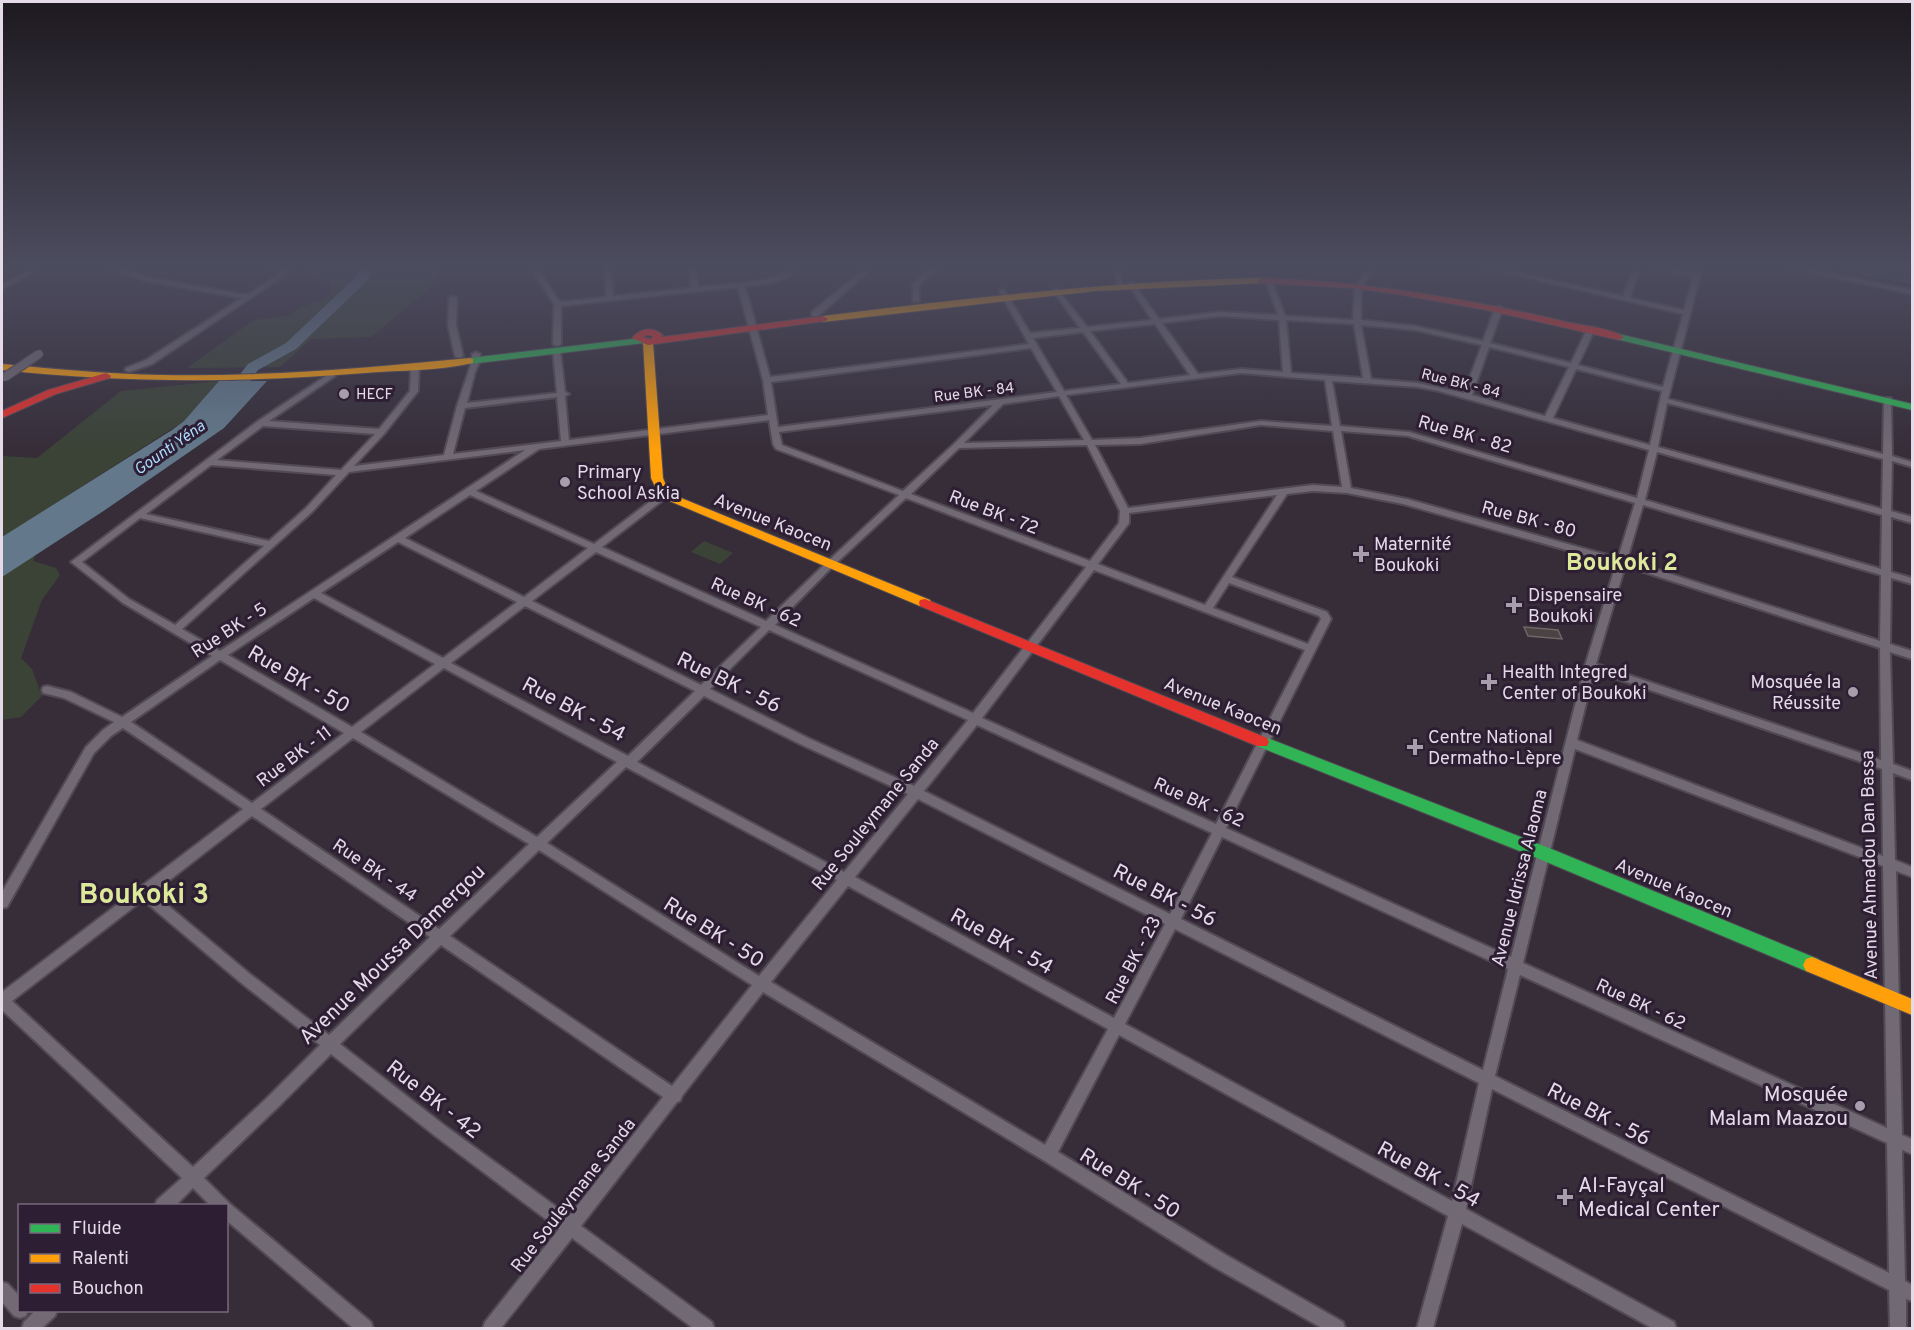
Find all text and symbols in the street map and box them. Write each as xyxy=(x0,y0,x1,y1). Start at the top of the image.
street label: Rue BK - 84 xyxy=(1419,365,1502,403)
street label: Rue BK - 84 xyxy=(933,379,1015,408)
place label: HECF xyxy=(356,386,393,405)
marker: HECF xyxy=(337,387,351,401)
street label: Rue BK - 82 xyxy=(1415,411,1514,460)
water label: Gounti Yéna xyxy=(131,416,210,480)
place label: Primary School Askia xyxy=(577,462,680,506)
marker: Primary School Askia xyxy=(558,475,572,489)
street label: Rue BK - 72 xyxy=(945,486,1042,541)
street label: Avenue Kaocen xyxy=(710,489,835,558)
street label: Rue BK - 80 xyxy=(1479,497,1579,544)
place label: Maternité Boukoki xyxy=(1374,534,1452,578)
marker: Maternité Boukoki xyxy=(1352,545,1370,563)
district label: Boukoki 2 xyxy=(1566,549,1678,579)
street label: Rue BK - 62 xyxy=(707,573,804,634)
place label: Dispensaire Boukoki xyxy=(1528,585,1622,629)
marker: Dispensaire Boukoki xyxy=(1505,596,1523,614)
street label: Rue BK - 5 xyxy=(187,598,272,664)
street label: Rue BK - 50 xyxy=(242,640,354,720)
street label: Rue BK - 56 xyxy=(672,646,785,720)
place label: Health Integred Center of Boukoki xyxy=(1502,662,1647,706)
street label: Rue BK - 54 xyxy=(517,672,630,749)
place label: Mosquée la Réussite xyxy=(1750,672,1841,716)
street label: Avenue Kaocen xyxy=(1160,673,1285,742)
marker: Health Integred Center of Boukoki xyxy=(1480,673,1498,691)
marker: Mosquée la Réussite xyxy=(1846,685,1860,699)
street label: Rue BK - 11 xyxy=(253,721,337,793)
place label: Centre National Dermatho-Lèpre xyxy=(1428,727,1561,771)
street label: Rue Souleymane Sanda xyxy=(807,734,945,896)
marker: Centre National Dermatho-Lèpre xyxy=(1406,738,1424,756)
street label: Avenue Ahmadou Dan Bassa xyxy=(1857,750,1884,980)
street label: Rue BK - 62 xyxy=(1150,773,1247,834)
street label: Avenue Idrissa Alaoma xyxy=(1487,787,1554,970)
street label: Rue BK - 44 xyxy=(327,835,421,908)
street label: Avenue Kaocen xyxy=(1611,854,1736,924)
street label: Avenue Moussa Damergou xyxy=(294,859,492,1051)
street label: Rue BK - 56 xyxy=(1108,859,1221,934)
district label: Boukoki 3 xyxy=(79,878,209,914)
street label: Rue BK - 50 xyxy=(658,892,769,975)
street label: Rue BK - 54 xyxy=(945,903,1058,982)
street label: Rue BK - 23 xyxy=(1101,913,1167,1009)
street label: Rue BK - 62 xyxy=(1592,975,1689,1036)
street label: Rue BK - 42 xyxy=(380,1055,486,1146)
street label: Rue BK - 56 xyxy=(1542,1078,1655,1153)
place label: Mosquée Malam Maazou xyxy=(1709,1082,1848,1133)
marker: Mosquée Malam Maazou xyxy=(1853,1099,1867,1113)
street label: Rue Souleymane Sanda xyxy=(507,1114,642,1278)
street label: Rue BK - 54 xyxy=(1372,1136,1485,1215)
street label: Rue BK - 50 xyxy=(1074,1143,1185,1226)
place label: Al-Fayçal Medical Center xyxy=(1578,1173,1720,1224)
marker: Al-Fayçal Medical Center xyxy=(1556,1188,1574,1206)
legend xyxy=(18,1204,228,1312)
text: Fluide xyxy=(72,1218,121,1241)
text: Ralenti xyxy=(72,1248,129,1271)
text: Bouchon xyxy=(72,1278,144,1301)

